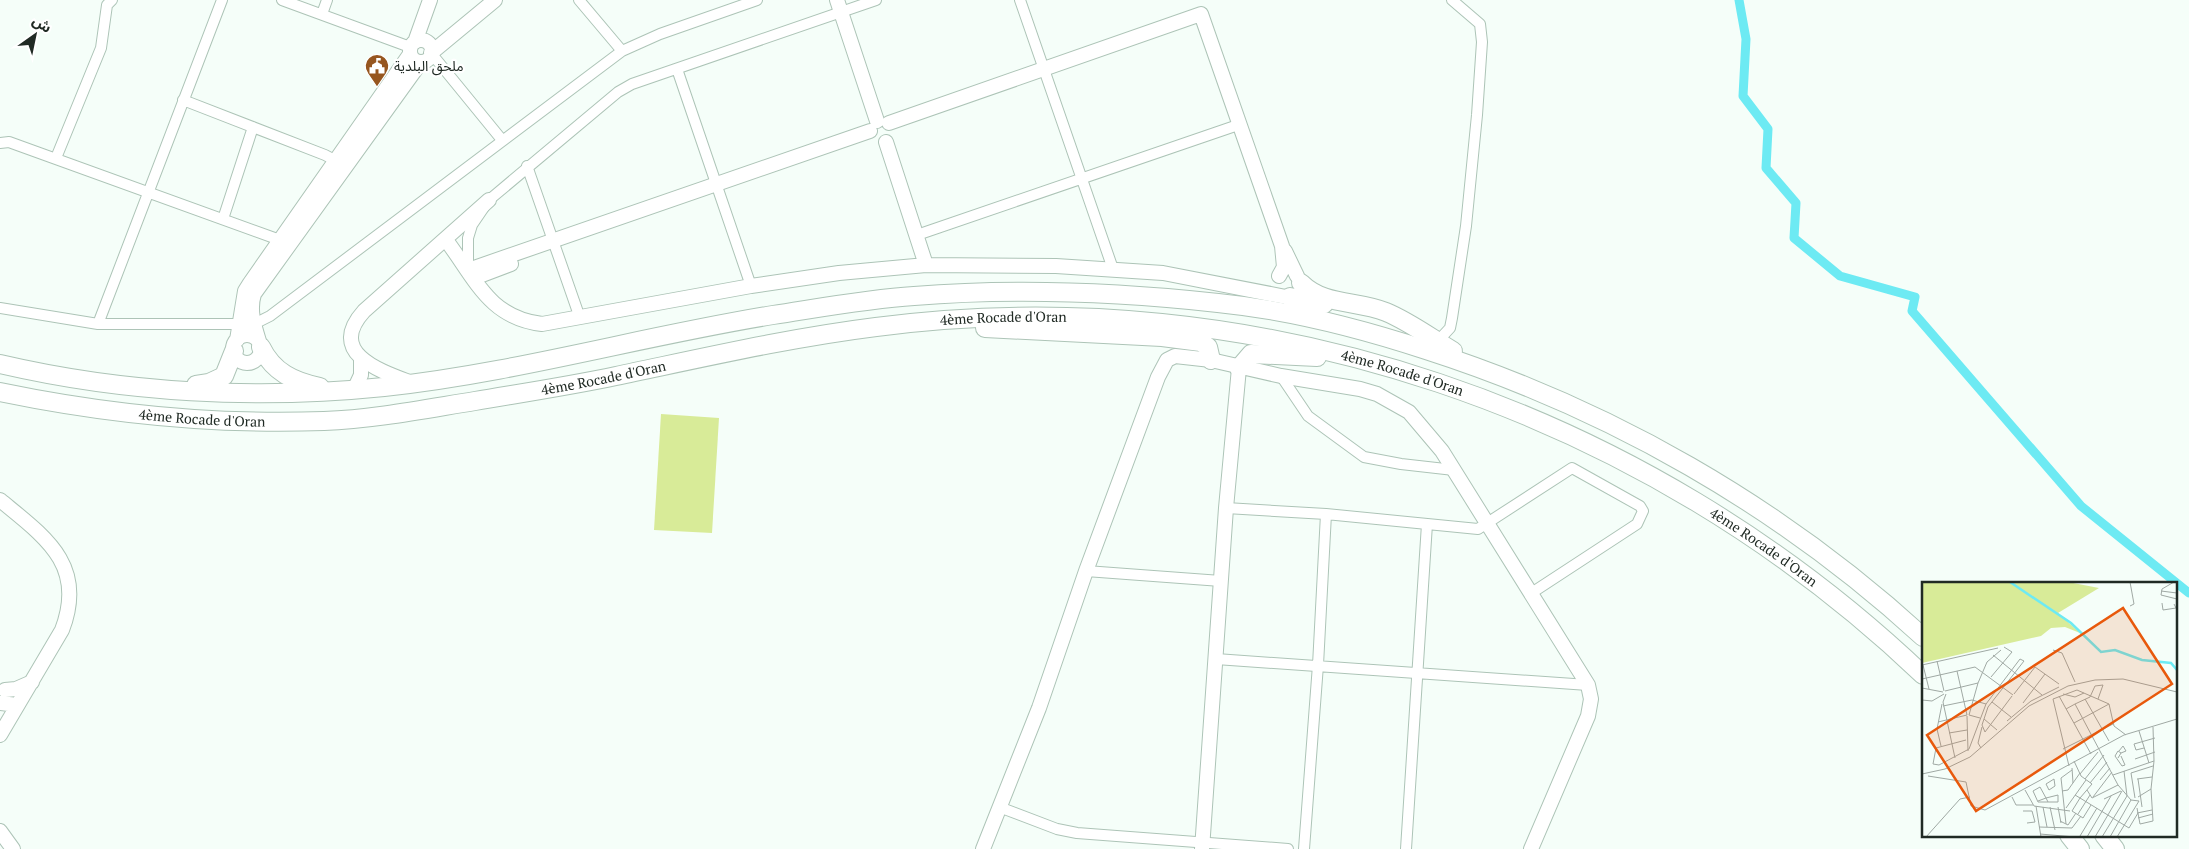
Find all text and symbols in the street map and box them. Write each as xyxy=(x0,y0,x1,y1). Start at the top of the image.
north arrow xyxy=(10,10,60,60)
text: ش xyxy=(29,10,56,37)
public building icon: ملحق البلدية xyxy=(364,53,390,87)
place label: ملحق البلدية xyxy=(394,56,464,76)
street label: 4ème Rocade d'Oran xyxy=(939,307,1068,329)
street label: 4ème Rocade d'Oran xyxy=(1339,345,1467,400)
street label: 4ème Rocade d'Oran xyxy=(539,356,668,399)
street label: 4ème Rocade d'Oran xyxy=(138,404,266,431)
street label: 4ème Rocade d'Oran xyxy=(1706,503,1822,591)
inset map xyxy=(1922,582,2176,836)

